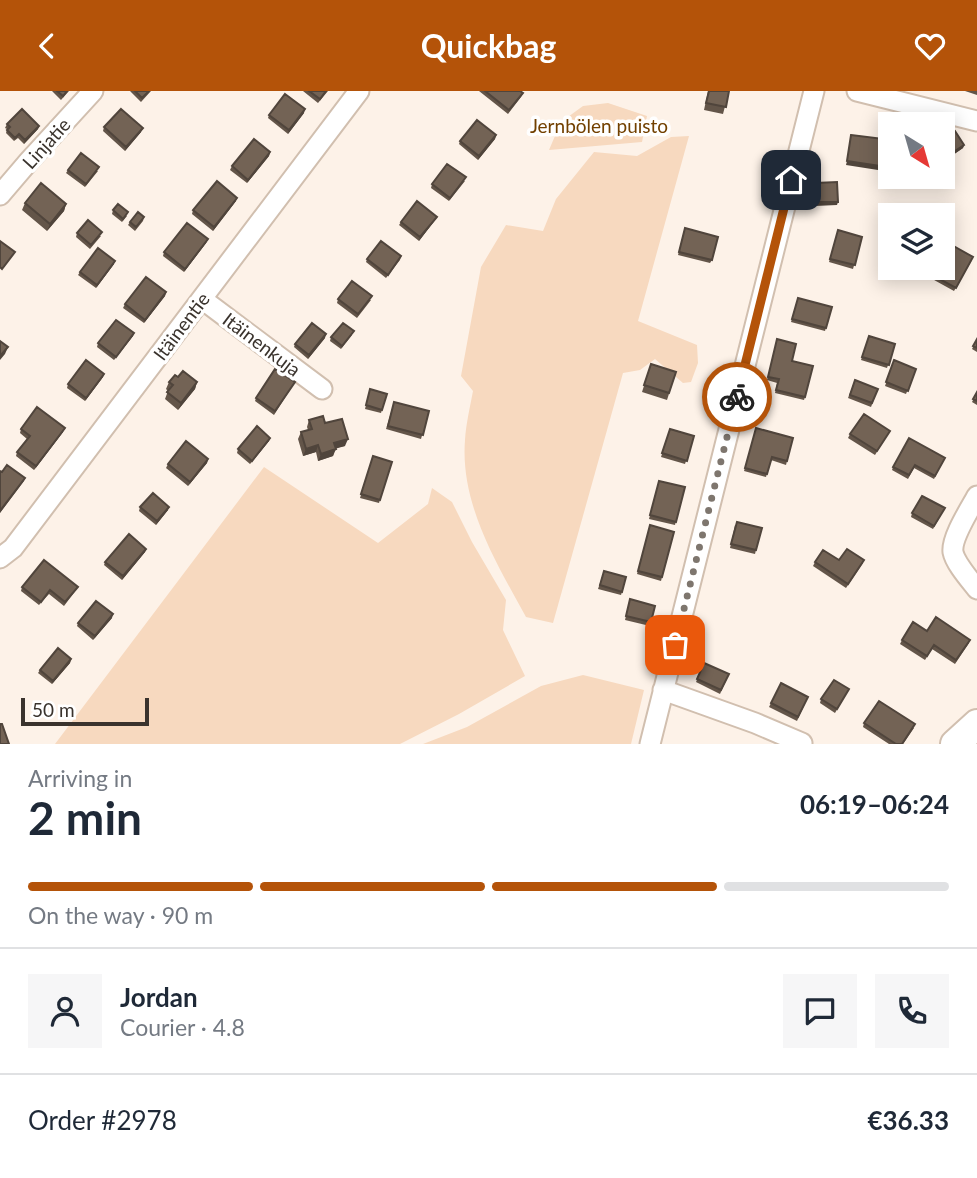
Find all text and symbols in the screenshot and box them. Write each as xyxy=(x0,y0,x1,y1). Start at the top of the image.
text: Quickbag xyxy=(421,26,556,65)
icon: back xyxy=(28,27,66,65)
icon: heart xyxy=(911,27,949,65)
north arrow xyxy=(878,112,956,189)
map controls xyxy=(878,112,955,280)
street label: Linjatie xyxy=(17,113,75,173)
park label: Jernbölen puisto xyxy=(530,114,668,137)
pin xyxy=(761,150,821,210)
icon: home xyxy=(772,161,810,199)
button: layers xyxy=(878,203,955,280)
street label: Itäinentie xyxy=(148,288,214,364)
street label: Itäinenkuja xyxy=(219,307,305,381)
courier xyxy=(702,362,772,432)
icon: bike xyxy=(718,378,756,416)
pin xyxy=(645,615,705,675)
icon: bag xyxy=(656,626,694,664)
scale bar xyxy=(21,695,149,727)
text: 50 m xyxy=(32,698,75,721)
text: Arriving in xyxy=(28,764,132,792)
text: 06:19–06:24 xyxy=(800,788,949,820)
text: 2 min xyxy=(28,790,142,845)
text: On the way · 90 m xyxy=(28,901,213,929)
button: person xyxy=(28,974,102,1048)
button: chat xyxy=(783,974,857,1048)
button: phone xyxy=(875,974,949,1048)
text: Jordan xyxy=(120,981,198,1013)
text: Courier · 4.8 xyxy=(120,1013,245,1041)
text: Order #2978 xyxy=(28,1104,177,1136)
text: €36.33 xyxy=(867,1104,949,1136)

